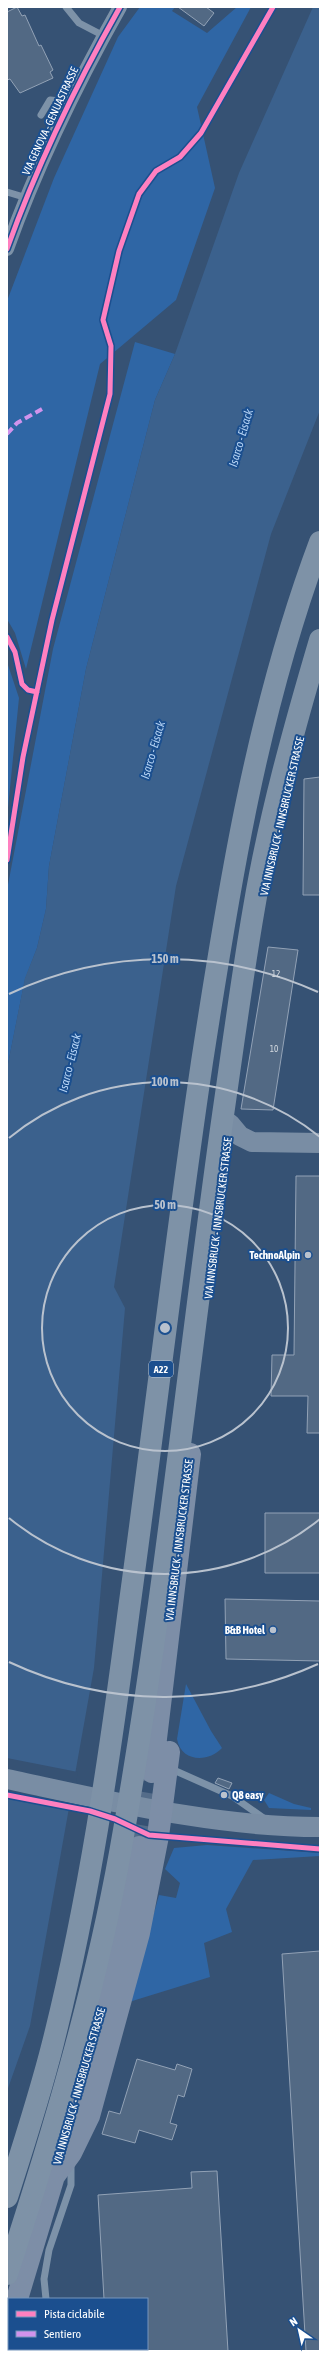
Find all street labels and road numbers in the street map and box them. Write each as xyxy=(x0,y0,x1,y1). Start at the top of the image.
street label: VIA GENOVA - GENUASTRASSE xyxy=(20,65,80,177)
street label: VIA INNSBRUCK - INNSBRUCKER STRASSE xyxy=(258,735,306,897)
street label: VIA INNSBRUCK - INNSBRUCKER STRASSE xyxy=(202,1136,234,1299)
road number: A22 xyxy=(149,1361,173,1377)
street label: VIA INNSBRUCK - INNSBRUCKER STRASSE xyxy=(163,1458,195,1621)
street label: VIA INNSBRUCK - INNSBRUCKER STRASSE xyxy=(51,2006,107,2166)

